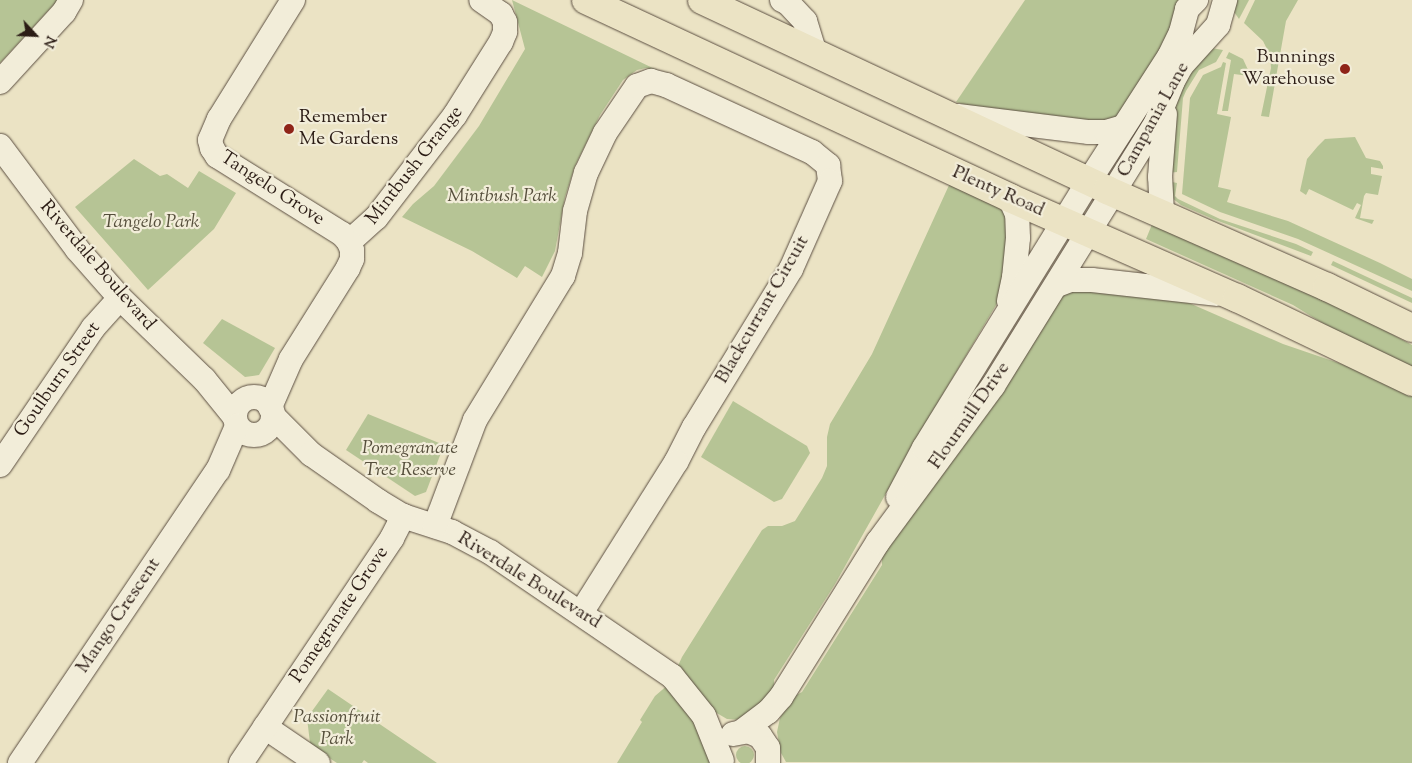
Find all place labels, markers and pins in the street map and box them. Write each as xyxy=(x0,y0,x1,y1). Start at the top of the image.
place label: Bunnings Warehouse xyxy=(1242,47,1335,91)
marker: Bunnings Warehouse xyxy=(1339,63,1351,75)
place label: Remember Me Gardens xyxy=(299,107,398,151)
marker: Remember Me Gardens xyxy=(283,123,295,135)

